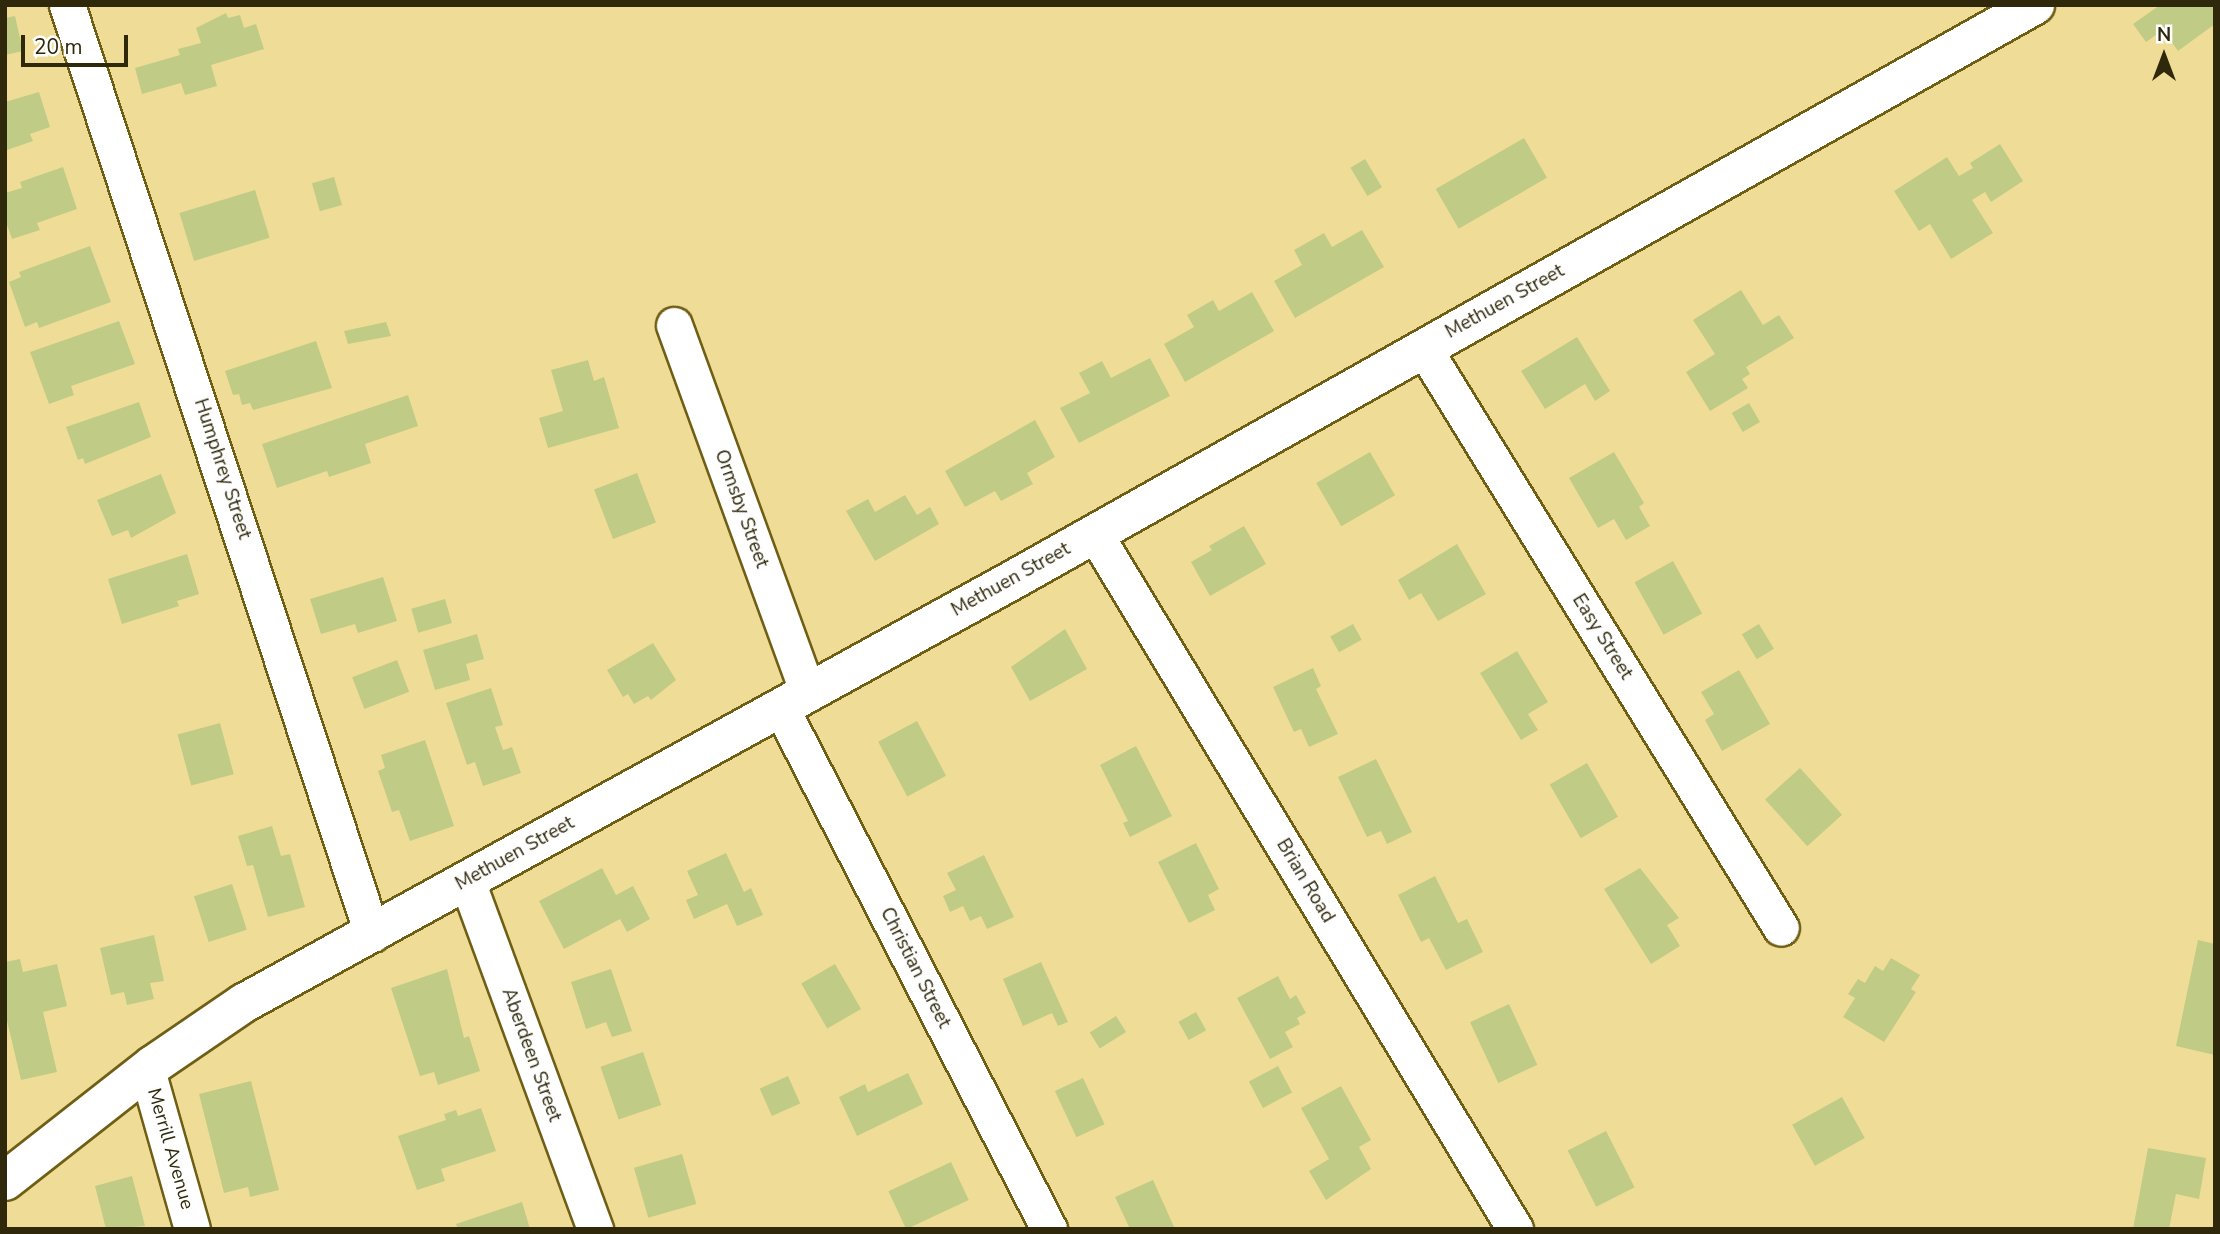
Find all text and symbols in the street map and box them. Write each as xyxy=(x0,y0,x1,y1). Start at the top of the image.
scale bar xyxy=(24,21,131,65)
north arrow xyxy=(2129,21,2199,91)
text: N xyxy=(2157,22,2171,48)
text: 20 m xyxy=(34,33,83,61)
street label: Methuen Street xyxy=(1442,260,1568,344)
street label: Humphrey Street xyxy=(189,396,255,542)
street label: Ormsby Street xyxy=(709,447,773,571)
street label: Methuen Street xyxy=(948,538,1074,622)
street label: Easy Street xyxy=(1567,590,1637,684)
street label: Methuen Street xyxy=(452,812,578,896)
street label: Brian Road xyxy=(1271,835,1339,927)
street label: Christian Street xyxy=(875,904,955,1032)
street label: Aberdeen Street xyxy=(496,985,566,1125)
street label: Merrill Avenue xyxy=(142,1086,198,1212)

